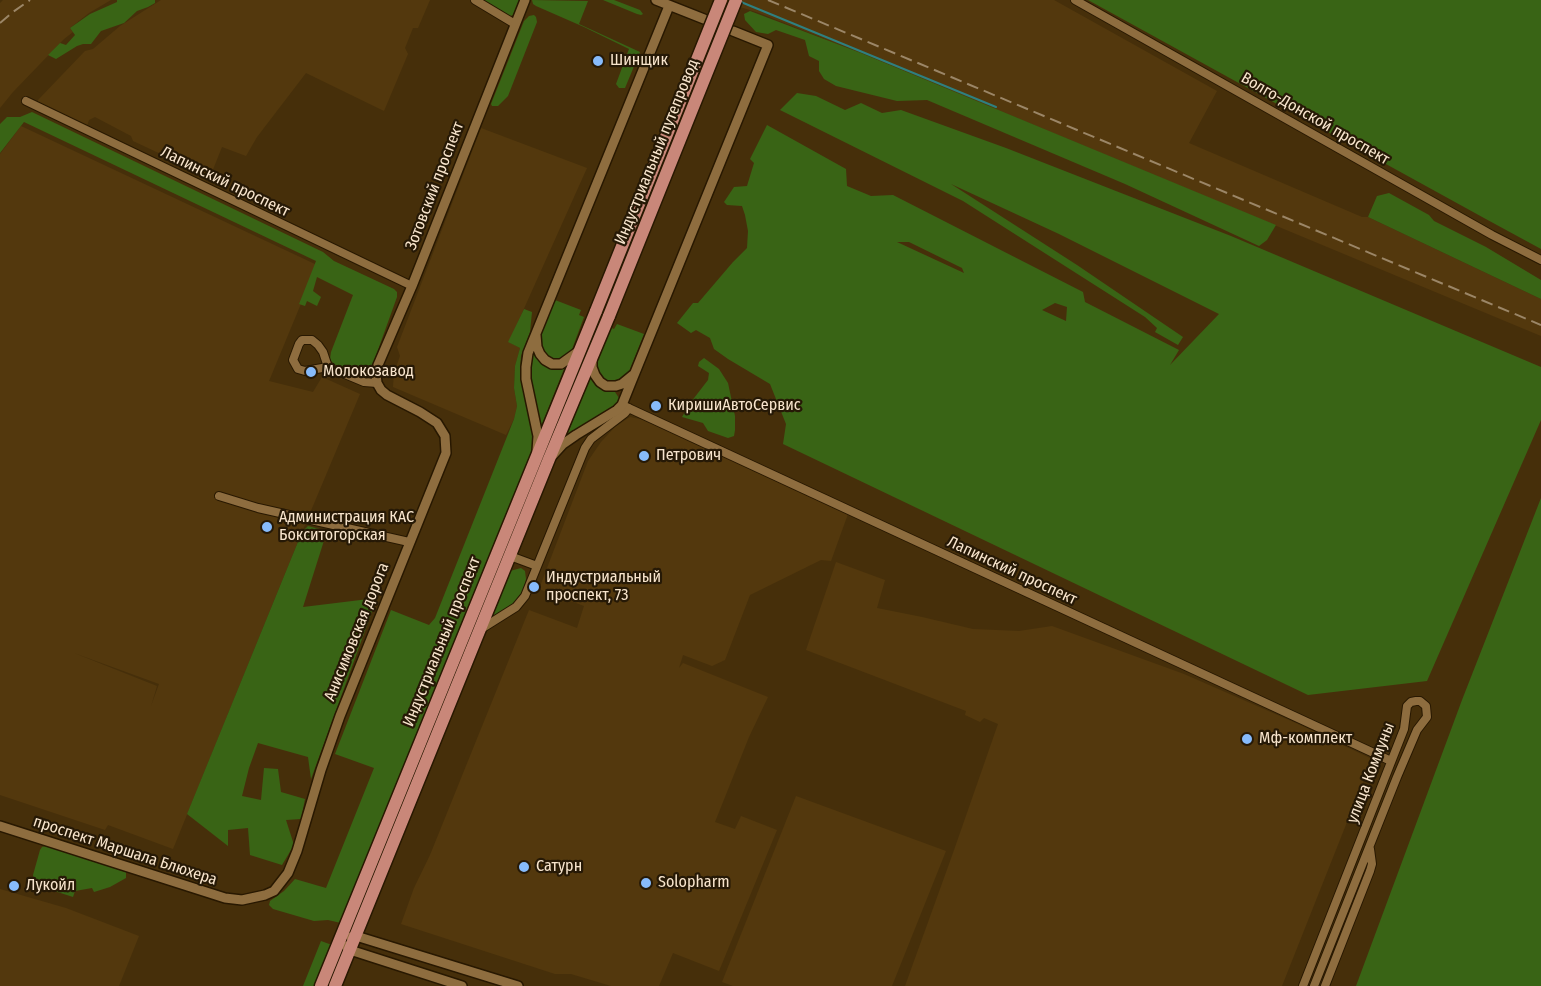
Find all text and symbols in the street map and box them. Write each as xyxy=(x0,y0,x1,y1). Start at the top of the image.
place label: Шинщик xyxy=(610,51,668,71)
marker: Шинщик xyxy=(591,54,605,68)
street label: Индустриальный путепровод xyxy=(611,57,703,247)
street label: Волго-Донской проспект xyxy=(1237,69,1393,169)
street label: Зотовский проспект xyxy=(402,119,468,253)
street label: Лапинский проспект xyxy=(158,143,292,221)
place label: Молокозавод xyxy=(323,362,414,382)
marker: Молокозавод xyxy=(304,365,318,379)
place label: КиришиАвтоСервис xyxy=(668,396,801,416)
marker: КиришиАвтоСервис xyxy=(649,399,663,413)
place label: Петрович xyxy=(656,446,721,466)
marker: Петрович xyxy=(637,449,651,463)
place label: Администрация КАС Бокситогорская xyxy=(279,508,414,546)
marker: Администрация КАС Бокситогорская xyxy=(260,520,274,534)
street label: Лапинский проспект xyxy=(944,533,1080,609)
street label: Индустриальный проспект xyxy=(399,554,485,730)
street label: Анисимовская дорога xyxy=(320,560,394,704)
place label: Индустриальный проспект, 73 xyxy=(546,568,661,606)
marker: Индустриальный проспект, 73 xyxy=(527,580,541,594)
street label: улица Коммуны xyxy=(1343,720,1399,826)
place label: Мф-комплект xyxy=(1259,729,1352,749)
marker: Мф-комплект xyxy=(1240,732,1254,746)
street label: проспект Маршала Блюхера xyxy=(31,812,219,890)
place label: Сатурн xyxy=(536,857,582,877)
marker: Сатурн xyxy=(517,860,531,874)
place label: Solopharm xyxy=(658,873,730,893)
place label: Лукойл xyxy=(26,876,75,896)
marker: Solopharm xyxy=(639,876,653,890)
marker: Лукойл xyxy=(7,879,21,893)

